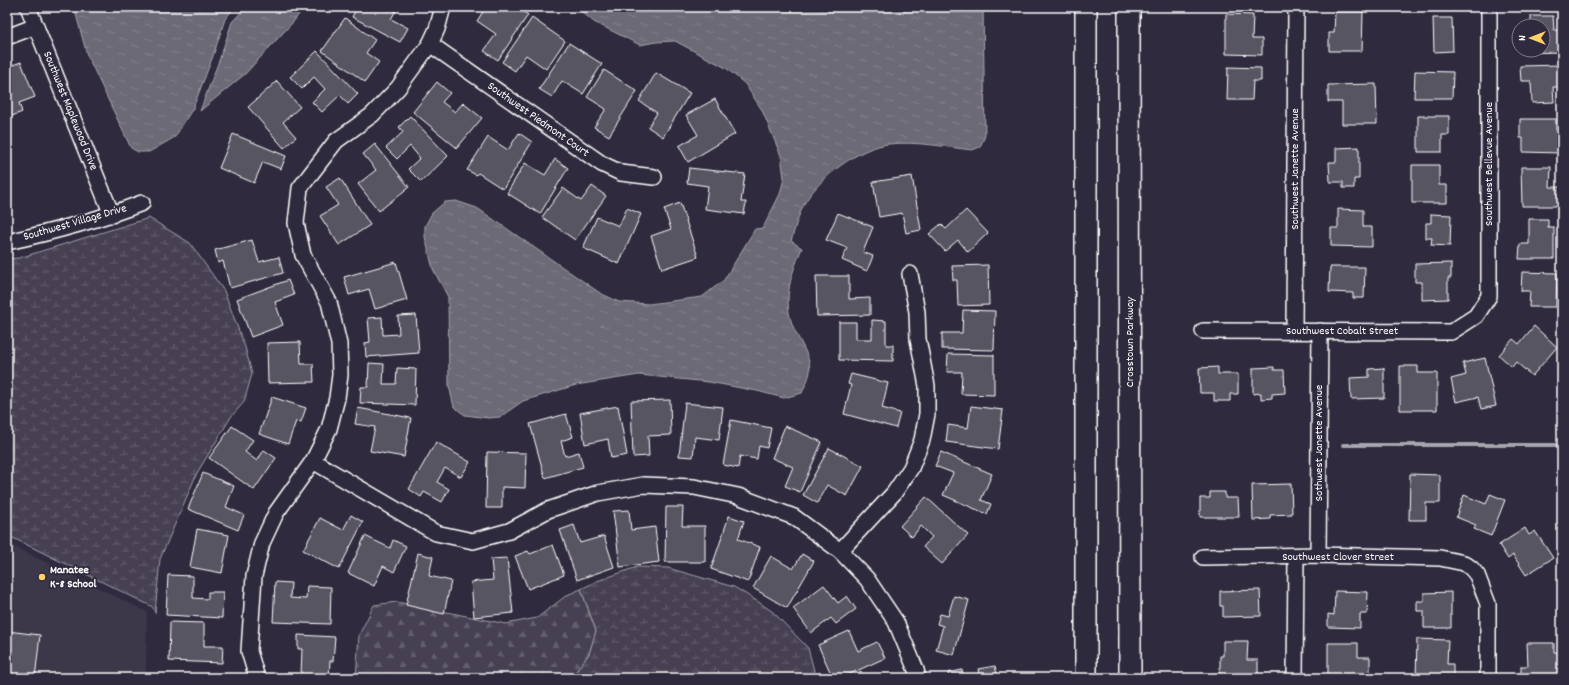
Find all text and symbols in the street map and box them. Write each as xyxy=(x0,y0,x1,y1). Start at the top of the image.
north arrow xyxy=(1511,18,1551,58)
text: N xyxy=(1515,35,1531,41)
street label: Southwest Maplewood Drive xyxy=(38,49,102,173)
street label: Southwest Piedmont Court xyxy=(484,78,593,162)
street label: Southwest Bellevue Avenue xyxy=(1481,102,1498,226)
street label: Southwest Janette Avenue xyxy=(1287,108,1304,230)
street label: Southwest Village Drive xyxy=(21,200,129,246)
street label: Crosstown Parkway xyxy=(1122,296,1139,387)
street label: Southwest Cobalt Street xyxy=(1286,323,1399,340)
street label: Sothwest Janette Avenue xyxy=(1311,385,1328,501)
street label: Southwest Clover Street xyxy=(1282,549,1394,566)
place label: Manatee K-8 School xyxy=(50,562,97,593)
marker: Manatee K-8 School xyxy=(37,572,47,582)

